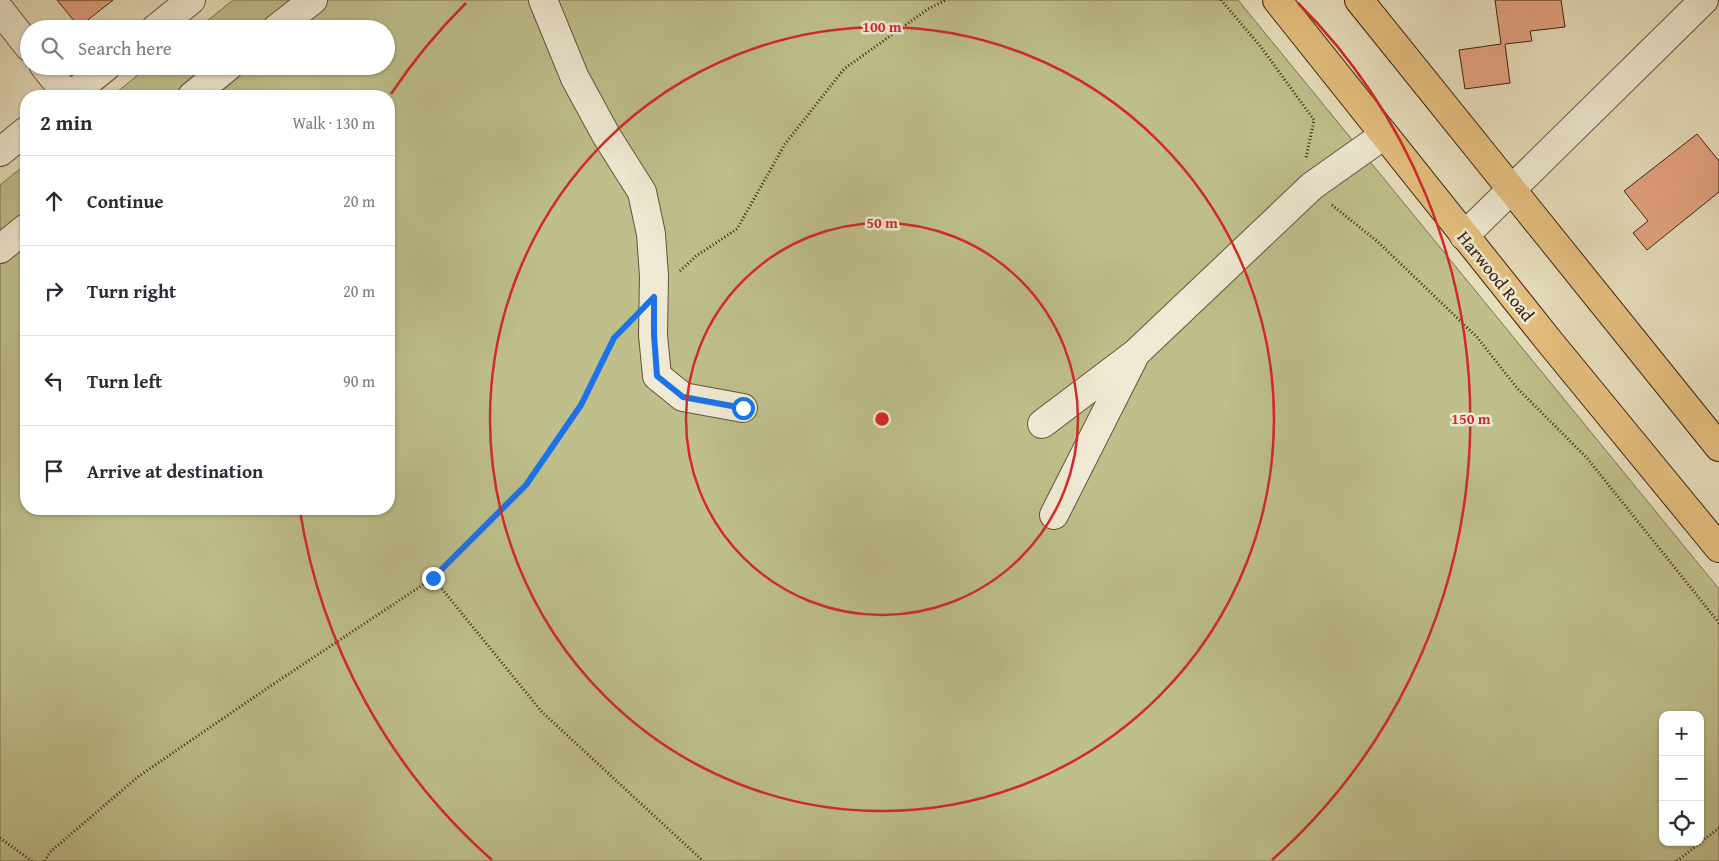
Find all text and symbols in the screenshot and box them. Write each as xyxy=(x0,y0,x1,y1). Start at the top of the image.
text: 100 m xyxy=(862,16,902,37)
search box xyxy=(20,20,395,75)
icon: search xyxy=(38,34,66,62)
text: Search here xyxy=(78,34,172,62)
text: 2 min xyxy=(40,107,92,138)
text: Walk · 130 m xyxy=(292,111,375,135)
icon: ahead xyxy=(40,187,68,215)
text: Continue xyxy=(87,187,164,215)
text: 20 m xyxy=(343,189,375,213)
text: 50 m xyxy=(866,212,898,233)
street label: Harwood Road xyxy=(1451,225,1541,328)
icon: right xyxy=(40,277,68,305)
text: Turn right xyxy=(87,277,176,305)
text: 20 m xyxy=(343,279,375,303)
icon: left xyxy=(40,367,68,395)
text: Turn left xyxy=(87,367,162,395)
text: 90 m xyxy=(343,369,375,393)
route start xyxy=(732,397,755,420)
text: 150 m xyxy=(1451,408,1491,429)
centre of rings xyxy=(873,410,891,428)
icon: arrive xyxy=(40,457,68,485)
text: Arrive at destination xyxy=(87,457,263,485)
route end xyxy=(422,567,445,590)
map controls xyxy=(1659,711,1704,846)
button: + xyxy=(1659,711,1704,756)
button: − xyxy=(1659,756,1704,801)
button: locate xyxy=(1659,801,1704,846)

